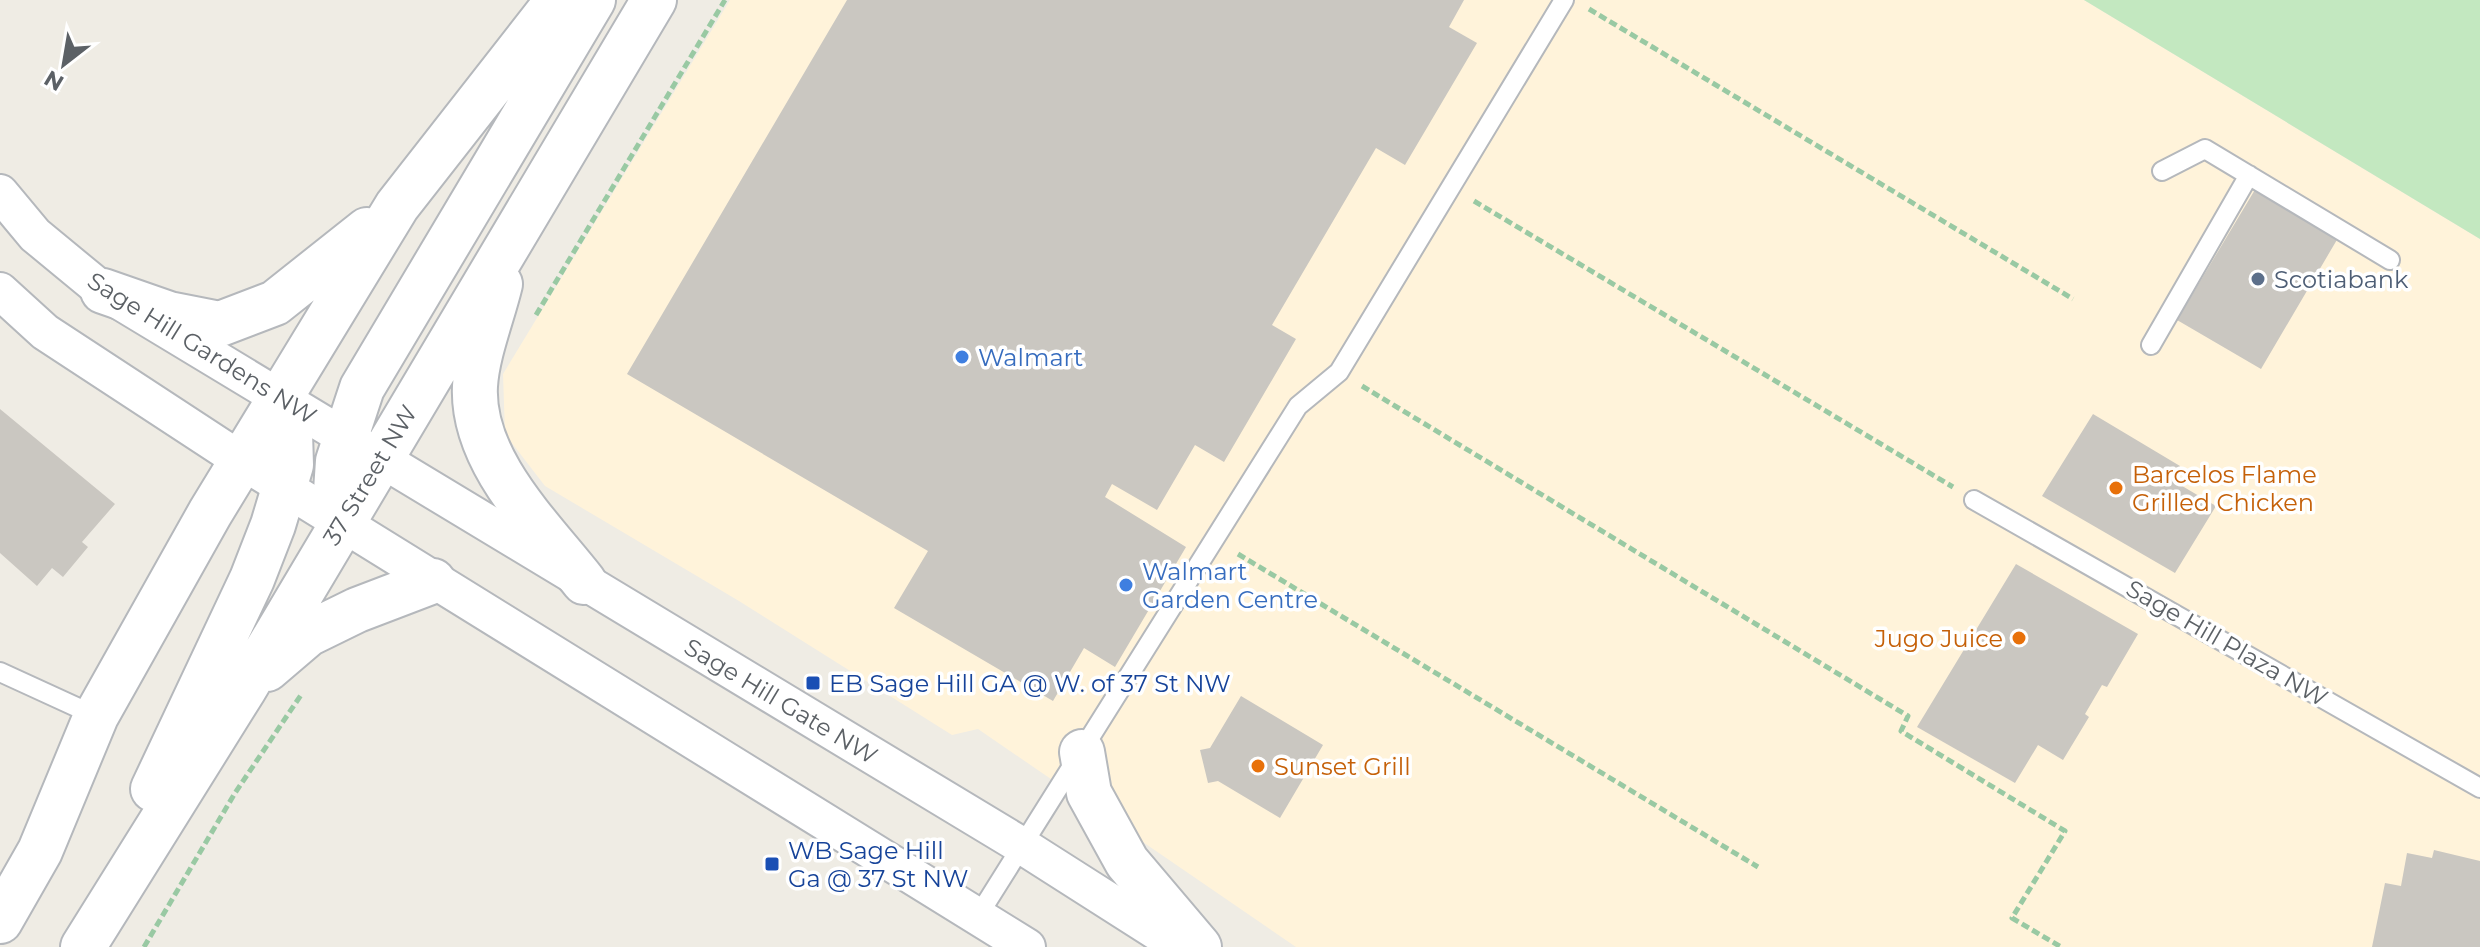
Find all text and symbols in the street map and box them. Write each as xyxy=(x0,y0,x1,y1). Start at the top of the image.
north arrow xyxy=(24,24,104,104)
text: N xyxy=(39,65,69,97)
place label: Scotiabank xyxy=(2274,265,2409,294)
street label: Sage Hill Gardens NW xyxy=(82,266,322,430)
marker: Scotiabank xyxy=(2249,270,2267,288)
place label: Walmart xyxy=(978,343,1084,372)
marker: Walmart xyxy=(953,348,971,366)
street label: 37 Street NW xyxy=(317,400,423,550)
place label: Barcelos Flame Grilled Chicken xyxy=(2132,460,2317,517)
marker: Barcelos Flame Grilled Chicken xyxy=(2107,479,2125,497)
place label: Walmart Garden Centre xyxy=(1142,557,1318,614)
street label: Sage Hill Plaza NW xyxy=(2121,574,2333,712)
marker: Walmart Garden Centre xyxy=(1117,576,1135,594)
place label: Jugo Juice xyxy=(1874,624,2003,653)
marker: Jugo Juice xyxy=(2010,629,2028,647)
street label: Sage Hill Gate NW xyxy=(679,632,883,770)
place label: EB Sage Hill GA @ W. of 37 St NW xyxy=(829,669,1231,698)
marker: EB Sage Hill GA @ W. of 37 St NW xyxy=(804,674,822,692)
place label: Sunset Grill xyxy=(1274,752,1411,781)
marker: Sunset Grill xyxy=(1249,757,1267,775)
place label: WB Sage Hill Ga @ 37 St NW xyxy=(788,836,968,893)
marker: WB Sage Hill Ga @ 37 St NW xyxy=(763,855,781,873)

